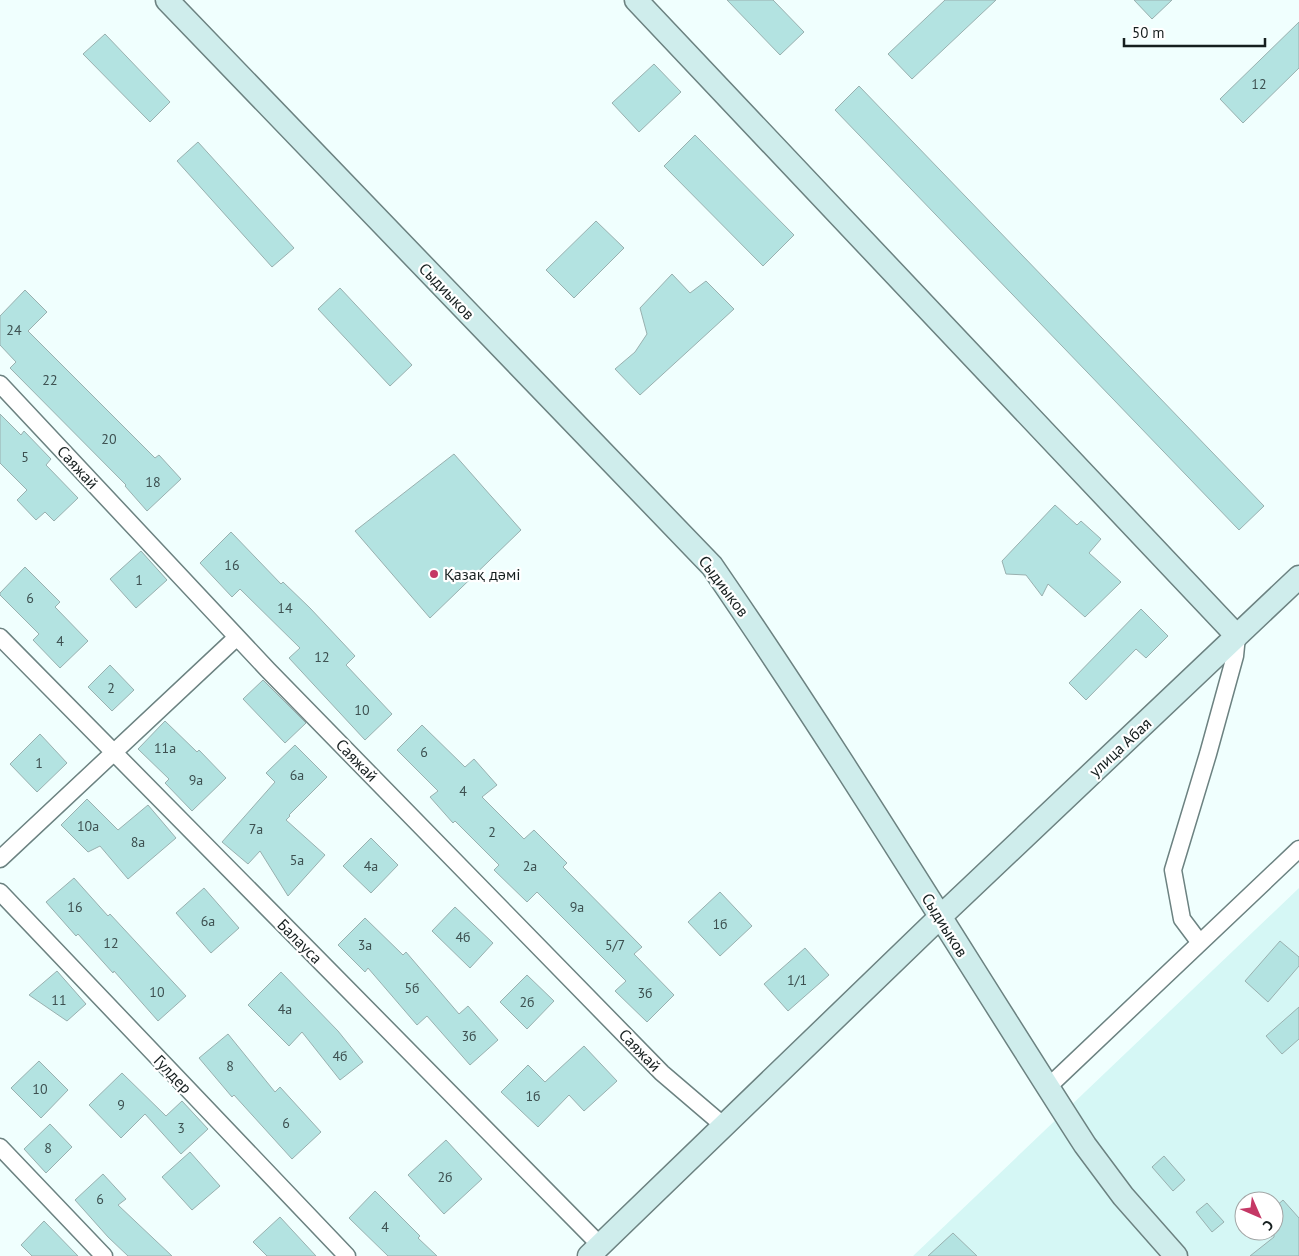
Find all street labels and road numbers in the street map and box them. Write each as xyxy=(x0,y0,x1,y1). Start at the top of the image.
street label: Сыдиыков xyxy=(415,258,479,324)
street label: Саяжай xyxy=(53,441,103,493)
street label: Сыдиыков xyxy=(694,551,754,621)
street label: улица Абая xyxy=(1085,713,1155,781)
street label: Саяжай xyxy=(332,734,382,786)
street label: Сыдиыков xyxy=(918,889,972,961)
street label: Балауса xyxy=(273,914,327,968)
street label: Саяжай xyxy=(615,1024,665,1076)
street label: Гулдер xyxy=(150,1050,196,1098)

